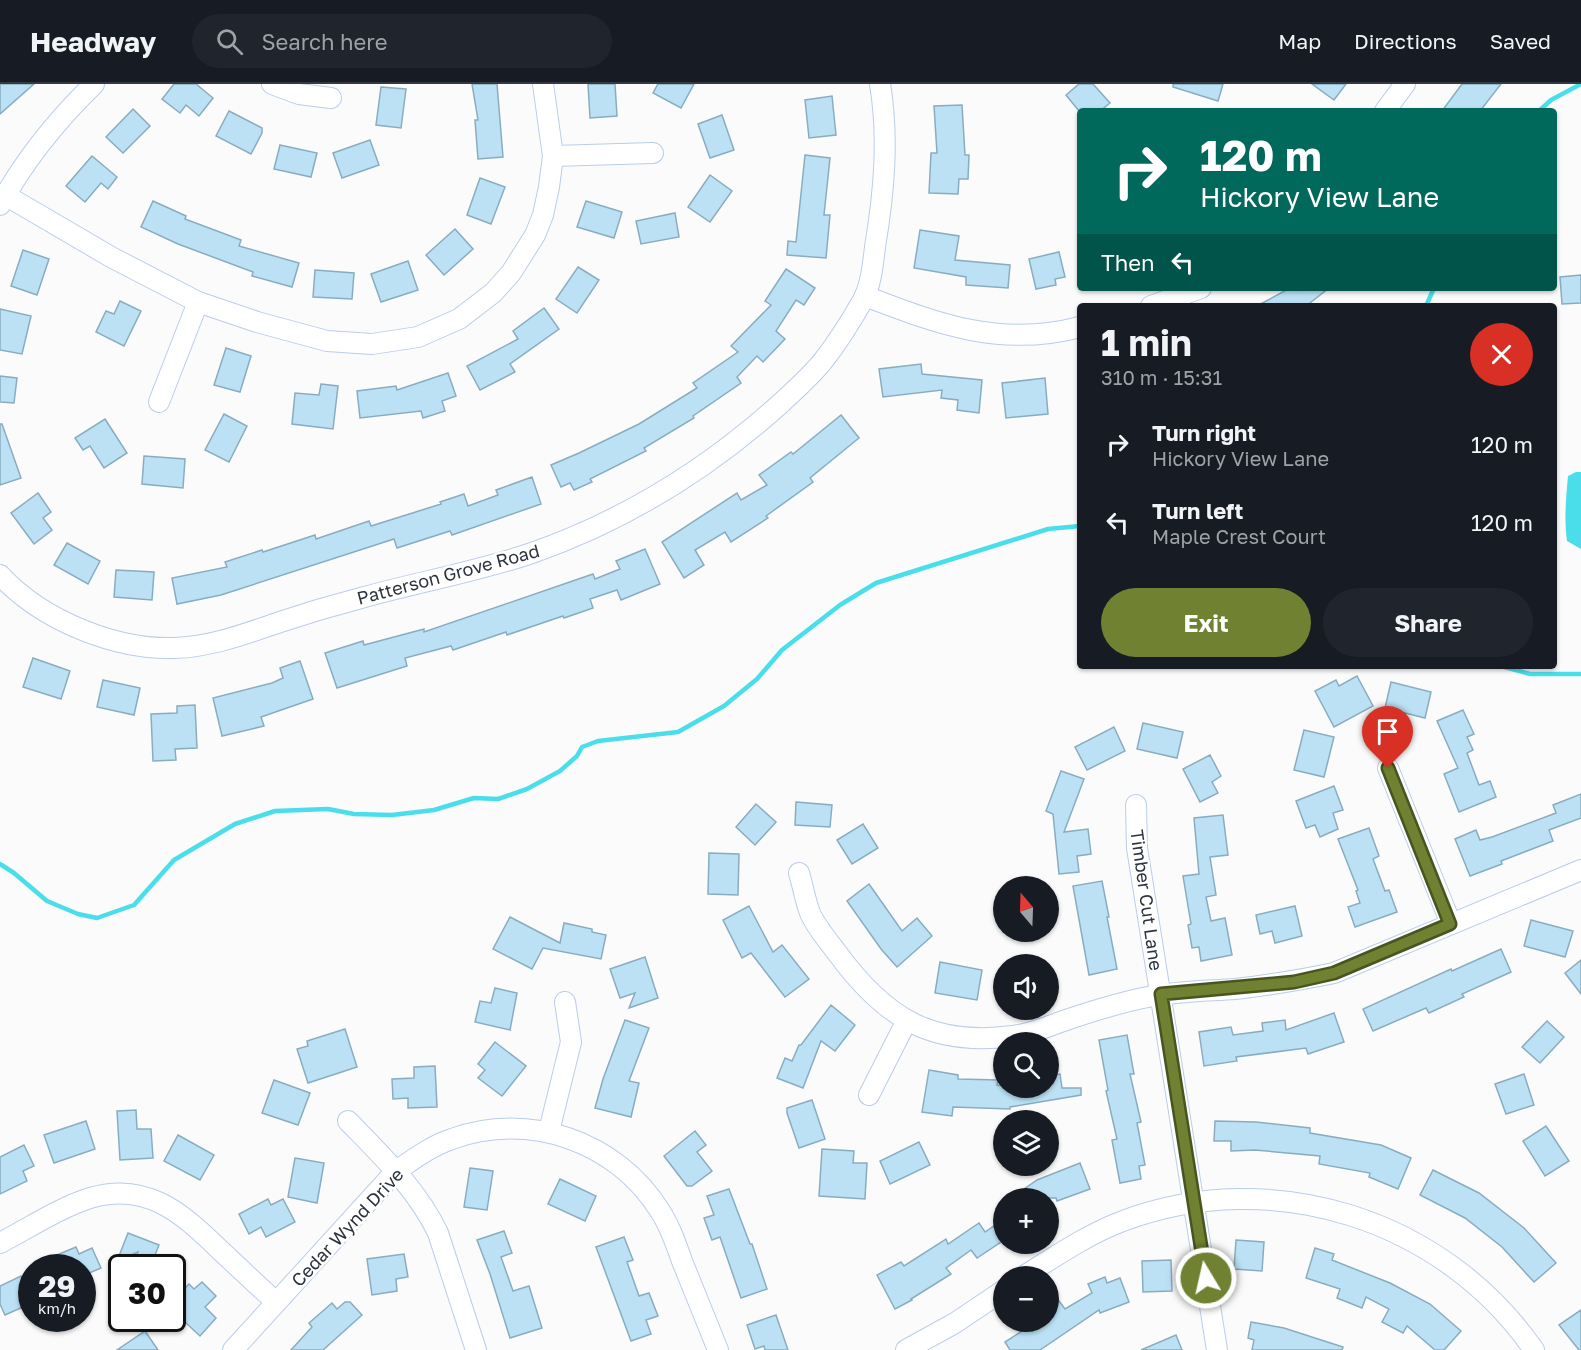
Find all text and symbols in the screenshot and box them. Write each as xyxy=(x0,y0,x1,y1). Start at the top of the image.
search box xyxy=(192,14,612,68)
text: Headway xyxy=(30,25,156,58)
icon: search xyxy=(213,25,246,58)
text: Search here xyxy=(261,28,387,55)
text: Map xyxy=(1278,28,1321,54)
text: Directions xyxy=(1354,28,1457,54)
text: Saved xyxy=(1490,28,1551,54)
text: 120 m xyxy=(1200,130,1322,180)
icon: right xyxy=(1101,132,1179,210)
text: Hickory View Lane xyxy=(1200,181,1439,213)
icon: left xyxy=(1166,246,1199,279)
text: Then xyxy=(1101,249,1154,276)
text: 1 min xyxy=(1101,321,1192,364)
button: close xyxy=(1470,323,1533,386)
text: 310 m · 15:31 xyxy=(1101,365,1222,389)
text: Turn right xyxy=(1152,419,1256,446)
icon: right xyxy=(1101,428,1134,461)
text: 120 m xyxy=(1471,431,1533,458)
text: Hickory View Lane xyxy=(1152,446,1329,470)
text: Turn left xyxy=(1152,497,1243,524)
icon: left xyxy=(1101,506,1134,539)
text: 120 m xyxy=(1471,509,1533,536)
text: Maple Crest Court xyxy=(1152,524,1326,548)
street label: Patterson Grove Road xyxy=(354,539,542,609)
button: Exit xyxy=(1101,588,1311,657)
button: Share xyxy=(1323,588,1533,657)
pin xyxy=(1362,706,1413,768)
icon: arrive xyxy=(1371,715,1404,748)
street label: Timber Cut Lane xyxy=(1126,828,1168,972)
north arrow xyxy=(993,876,1059,942)
map controls xyxy=(993,876,1059,1332)
button: sound xyxy=(993,954,1059,1020)
button: search xyxy=(993,1032,1059,1098)
button: layers xyxy=(993,1110,1059,1176)
street label: Cedar Wynd Drive xyxy=(286,1163,408,1291)
button: + xyxy=(993,1188,1059,1254)
position arrow xyxy=(1174,1246,1238,1310)
speed limit sign: 30 xyxy=(108,1254,186,1332)
button: − xyxy=(993,1266,1059,1332)
text: 29 xyxy=(38,1268,76,1304)
text: km/h xyxy=(38,1299,76,1317)

